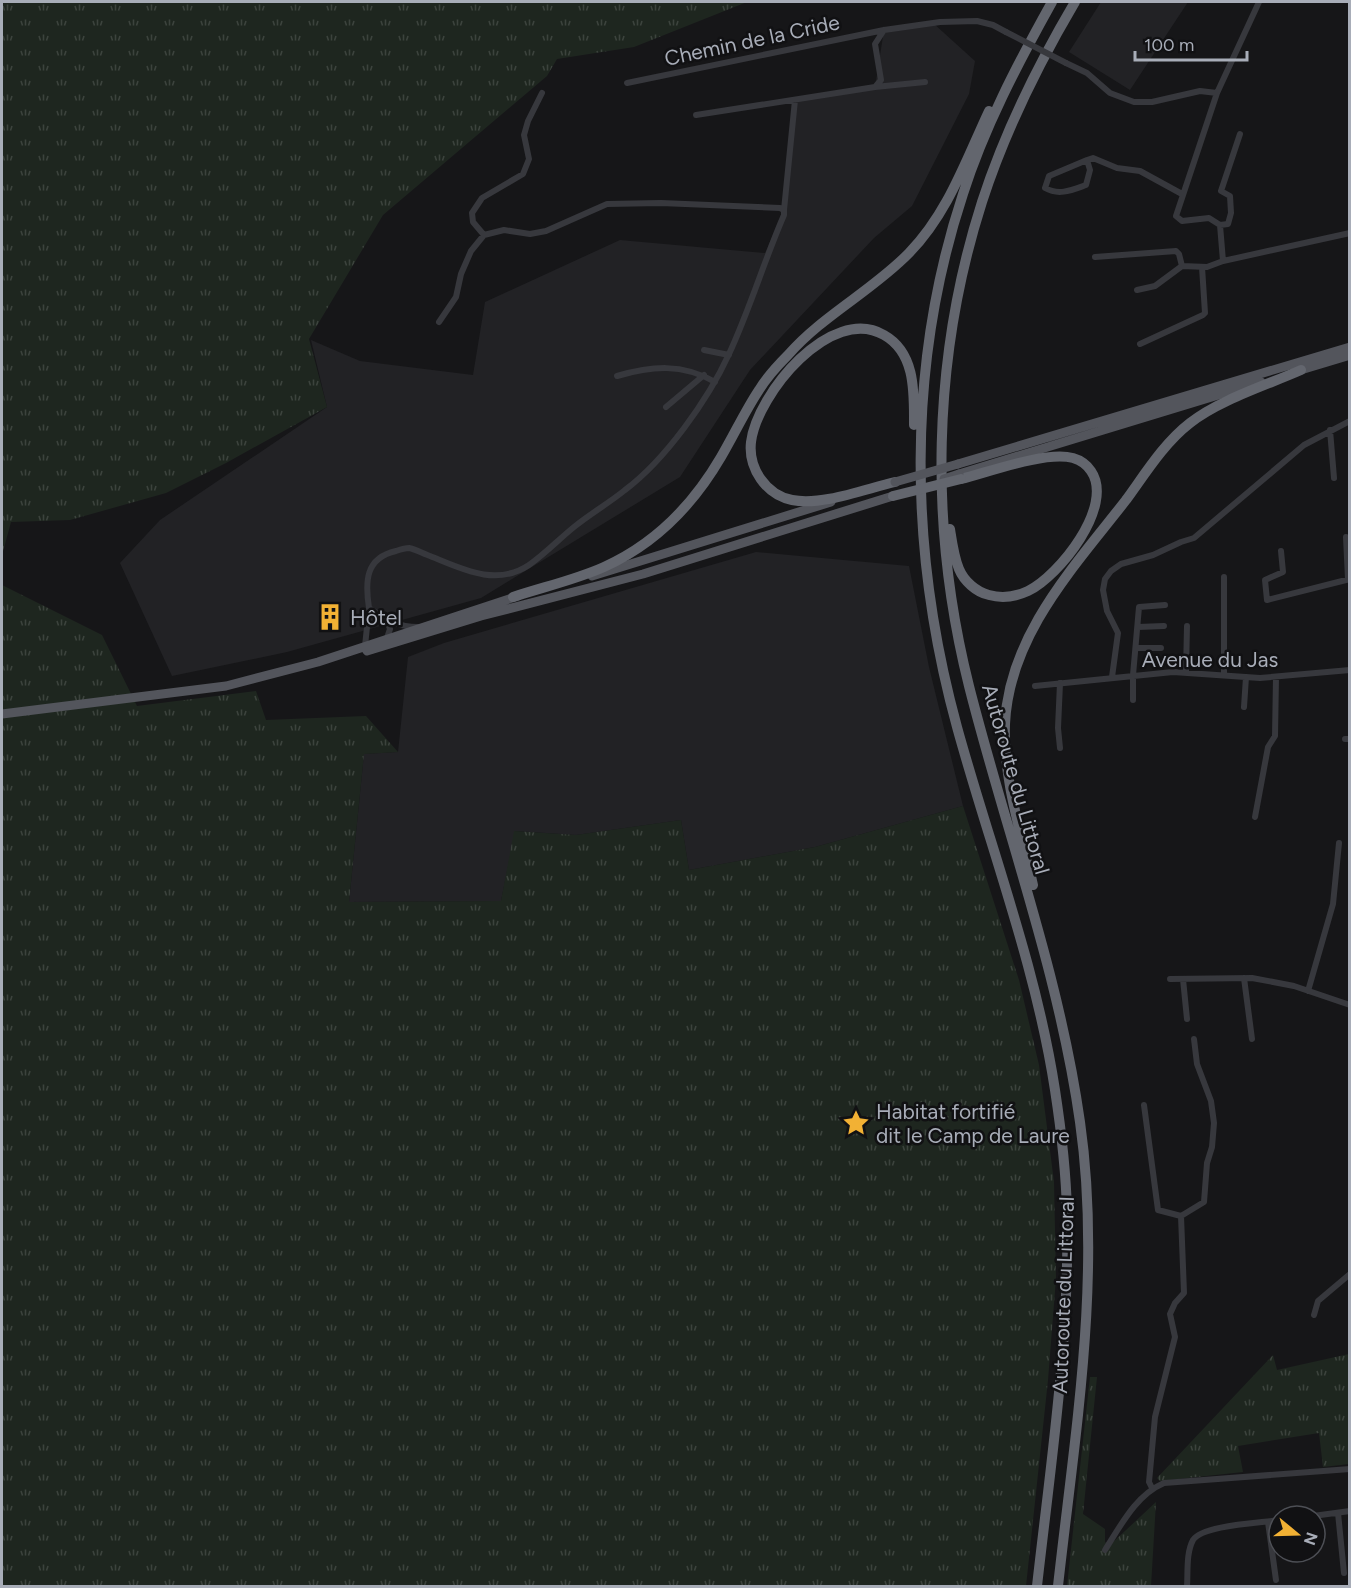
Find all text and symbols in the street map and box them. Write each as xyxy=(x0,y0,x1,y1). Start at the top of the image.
street label: Chemin de la Cride xyxy=(662,9,842,71)
scale bar xyxy=(1135,24,1248,62)
text: 100 m xyxy=(1144,34,1194,56)
building icon: Hôtel xyxy=(315,602,345,632)
place label: Hôtel xyxy=(350,605,402,630)
street label: Avenue du Jas xyxy=(1142,647,1278,672)
street label: Autoroute du Littoral xyxy=(977,681,1055,877)
place label: Habitat fortifié dit le Camp de Laure xyxy=(876,1099,1070,1148)
place icon: Habitat fortifié dit le Camp de Laure xyxy=(841,1108,871,1138)
street label: Autoroute du Littoral xyxy=(1047,1196,1079,1394)
north arrow xyxy=(1267,1504,1327,1564)
text: N xyxy=(1300,1530,1322,1548)

